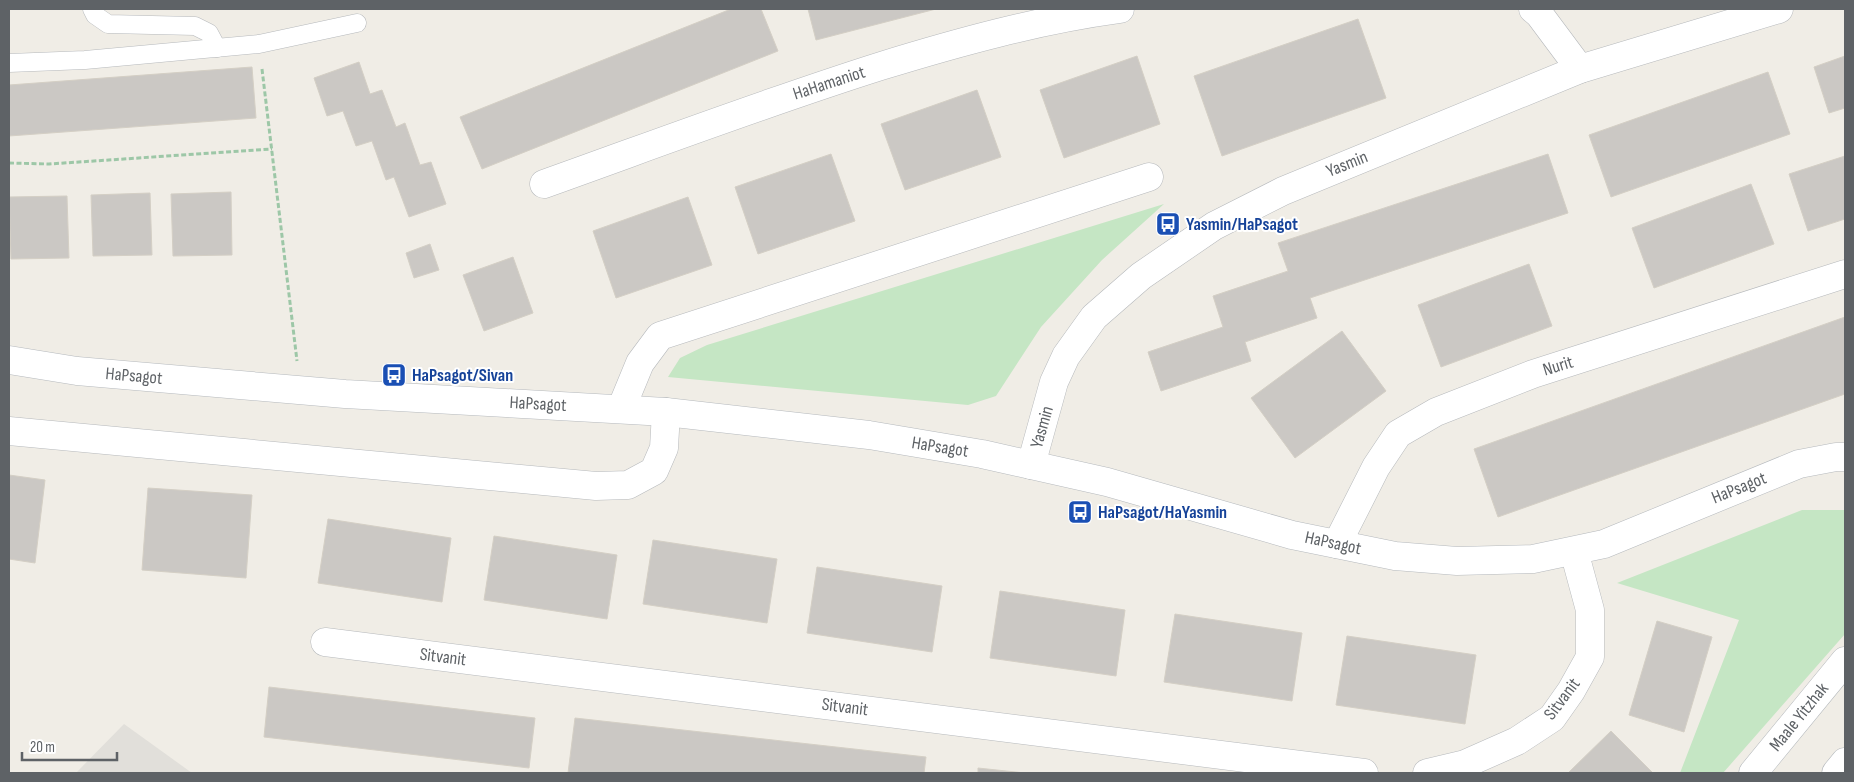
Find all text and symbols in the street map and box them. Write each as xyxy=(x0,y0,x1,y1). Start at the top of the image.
street label: HaHamaniot xyxy=(790,61,868,105)
street label: Yasmin xyxy=(1323,146,1371,182)
bus stop icon: Yasmin/HaPsagot xyxy=(1155,211,1181,237)
place label: Yasmin/HaPsagot xyxy=(1186,214,1298,235)
street label: Nurit xyxy=(1540,351,1576,381)
bus stop icon: HaPsagot/Sivan xyxy=(381,362,407,388)
street label: HaPsagot xyxy=(105,363,164,389)
place label: HaPsagot/Sivan xyxy=(412,365,513,386)
street label: HaPsagot xyxy=(509,392,568,416)
street label: Yasmin xyxy=(1026,404,1058,450)
street label: HaPsagot xyxy=(910,432,970,462)
street label: HaPsagot xyxy=(1709,467,1770,508)
bus stop icon: HaPsagot/HaYasmin xyxy=(1067,499,1093,525)
place label: HaPsagot/HaYasmin xyxy=(1098,502,1227,523)
street label: HaPsagot xyxy=(1303,527,1364,559)
street label: Sitvanit xyxy=(419,644,468,670)
street label: Sitvanit xyxy=(1540,674,1585,724)
street label: Maale Yitzhak xyxy=(1765,678,1833,755)
street label: Sitvanit xyxy=(821,694,870,720)
scale bar xyxy=(22,730,118,762)
text: 20 m xyxy=(30,738,55,757)

